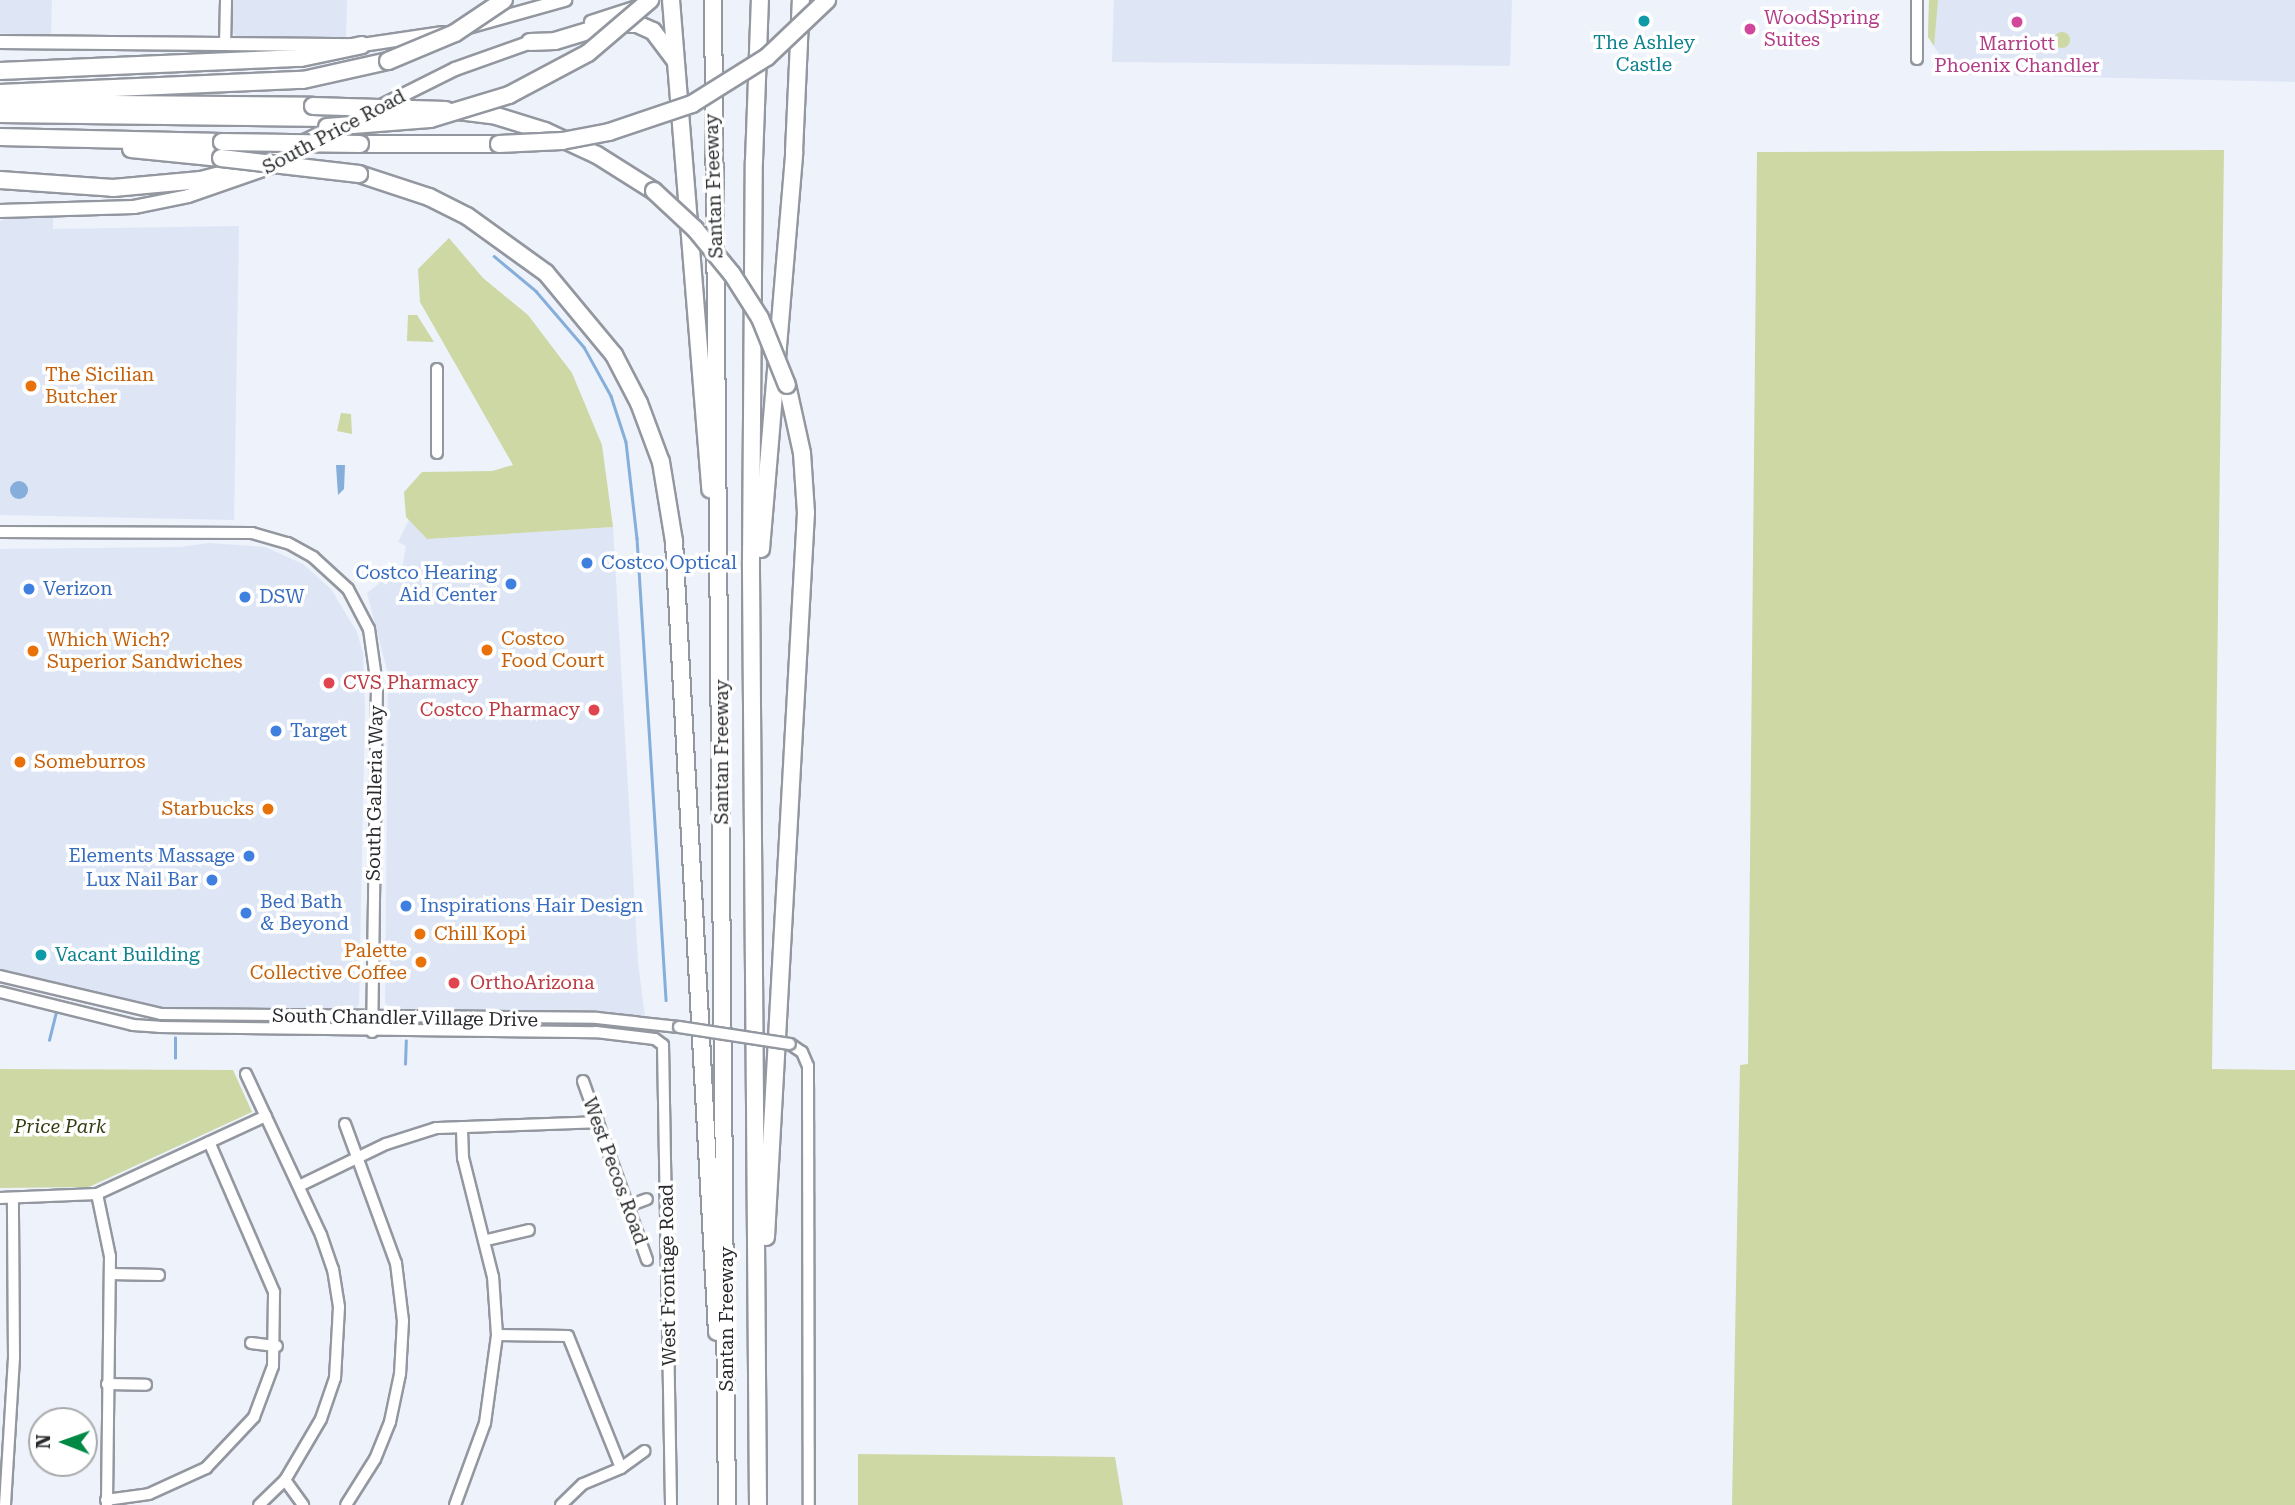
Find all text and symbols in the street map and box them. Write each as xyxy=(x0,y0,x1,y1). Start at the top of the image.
place label: WoodSpring Suites xyxy=(1764,7,1879,51)
marker: The Ashley Castle xyxy=(1636,13,1652,29)
marker: Marriott Phoenix Chandler xyxy=(2009,14,2025,30)
marker: WoodSpring Suites xyxy=(1742,21,1758,37)
place label: The Ashley Castle xyxy=(1593,32,1695,76)
place label: Marriott Phoenix Chandler xyxy=(1934,33,2100,77)
street label: South Price Road xyxy=(259,85,409,179)
street label: Santan Freeway xyxy=(700,113,728,259)
place label: The Sicilian Butcher xyxy=(45,364,154,408)
marker: The Sicilian Butcher xyxy=(23,378,39,394)
place label: Costco Optical xyxy=(601,552,737,574)
marker: Costco Optical xyxy=(579,555,595,571)
place label: Costco Hearing Aid Center xyxy=(355,562,497,606)
marker: Costco Hearing Aid Center xyxy=(503,576,519,592)
place label: Verizon xyxy=(43,578,112,600)
marker: Verizon xyxy=(21,581,37,597)
place label: DSW xyxy=(259,586,304,608)
marker: DSW xyxy=(237,589,253,605)
place label: Costco Food Court xyxy=(501,628,604,672)
place label: Which Wich? Superior Sandwiches xyxy=(47,629,242,673)
marker: Costco Food Court xyxy=(479,642,495,658)
marker: Which Wich? Superior Sandwiches xyxy=(25,643,41,659)
place label: CVS Pharmacy xyxy=(343,672,479,694)
marker: CVS Pharmacy xyxy=(321,675,337,691)
street label: Santan Freeway xyxy=(711,680,733,824)
place label: Costco Pharmacy xyxy=(420,699,580,721)
marker: Costco Pharmacy xyxy=(586,702,602,718)
street label: South Galleria Way xyxy=(362,705,388,881)
place label: Target xyxy=(290,720,347,742)
marker: Target xyxy=(268,723,284,739)
place label: Someburros xyxy=(34,751,146,773)
marker: Someburros xyxy=(12,754,28,770)
place label: Starbucks xyxy=(162,798,254,820)
marker: Starbucks xyxy=(260,801,276,817)
place label: Elements Massage xyxy=(68,845,235,867)
marker: Elements Massage xyxy=(241,848,257,864)
place label: Lux Nail Bar xyxy=(86,869,198,891)
marker: Lux Nail Bar xyxy=(204,872,220,888)
place label: Bed Bath & Beyond xyxy=(260,891,349,935)
place label: Inspirations Hair Design xyxy=(420,895,643,917)
marker: Inspirations Hair Design xyxy=(398,898,414,914)
marker: Bed Bath & Beyond xyxy=(238,905,254,921)
place label: Chill Kopi xyxy=(434,923,526,945)
marker: Chill Kopi xyxy=(412,926,428,942)
place label: Palette Collective Coffee xyxy=(250,940,407,984)
place label: Vacant Building xyxy=(55,944,200,966)
marker: Vacant Building xyxy=(33,947,49,963)
marker: Palette Collective Coffee xyxy=(413,954,429,970)
place label: OrthoArizona xyxy=(470,972,595,994)
marker: OrthoArizona xyxy=(444,973,464,993)
street label: South Chandler Village Drive xyxy=(272,1004,538,1032)
street label: West Pecos Road xyxy=(578,1094,652,1248)
park label: Price Park xyxy=(14,1116,106,1138)
street label: West Frontage Road xyxy=(655,1184,681,1366)
street label: Santan Freeway xyxy=(716,1247,738,1391)
north arrow xyxy=(28,1407,98,1477)
text: N xyxy=(32,1434,55,1449)

